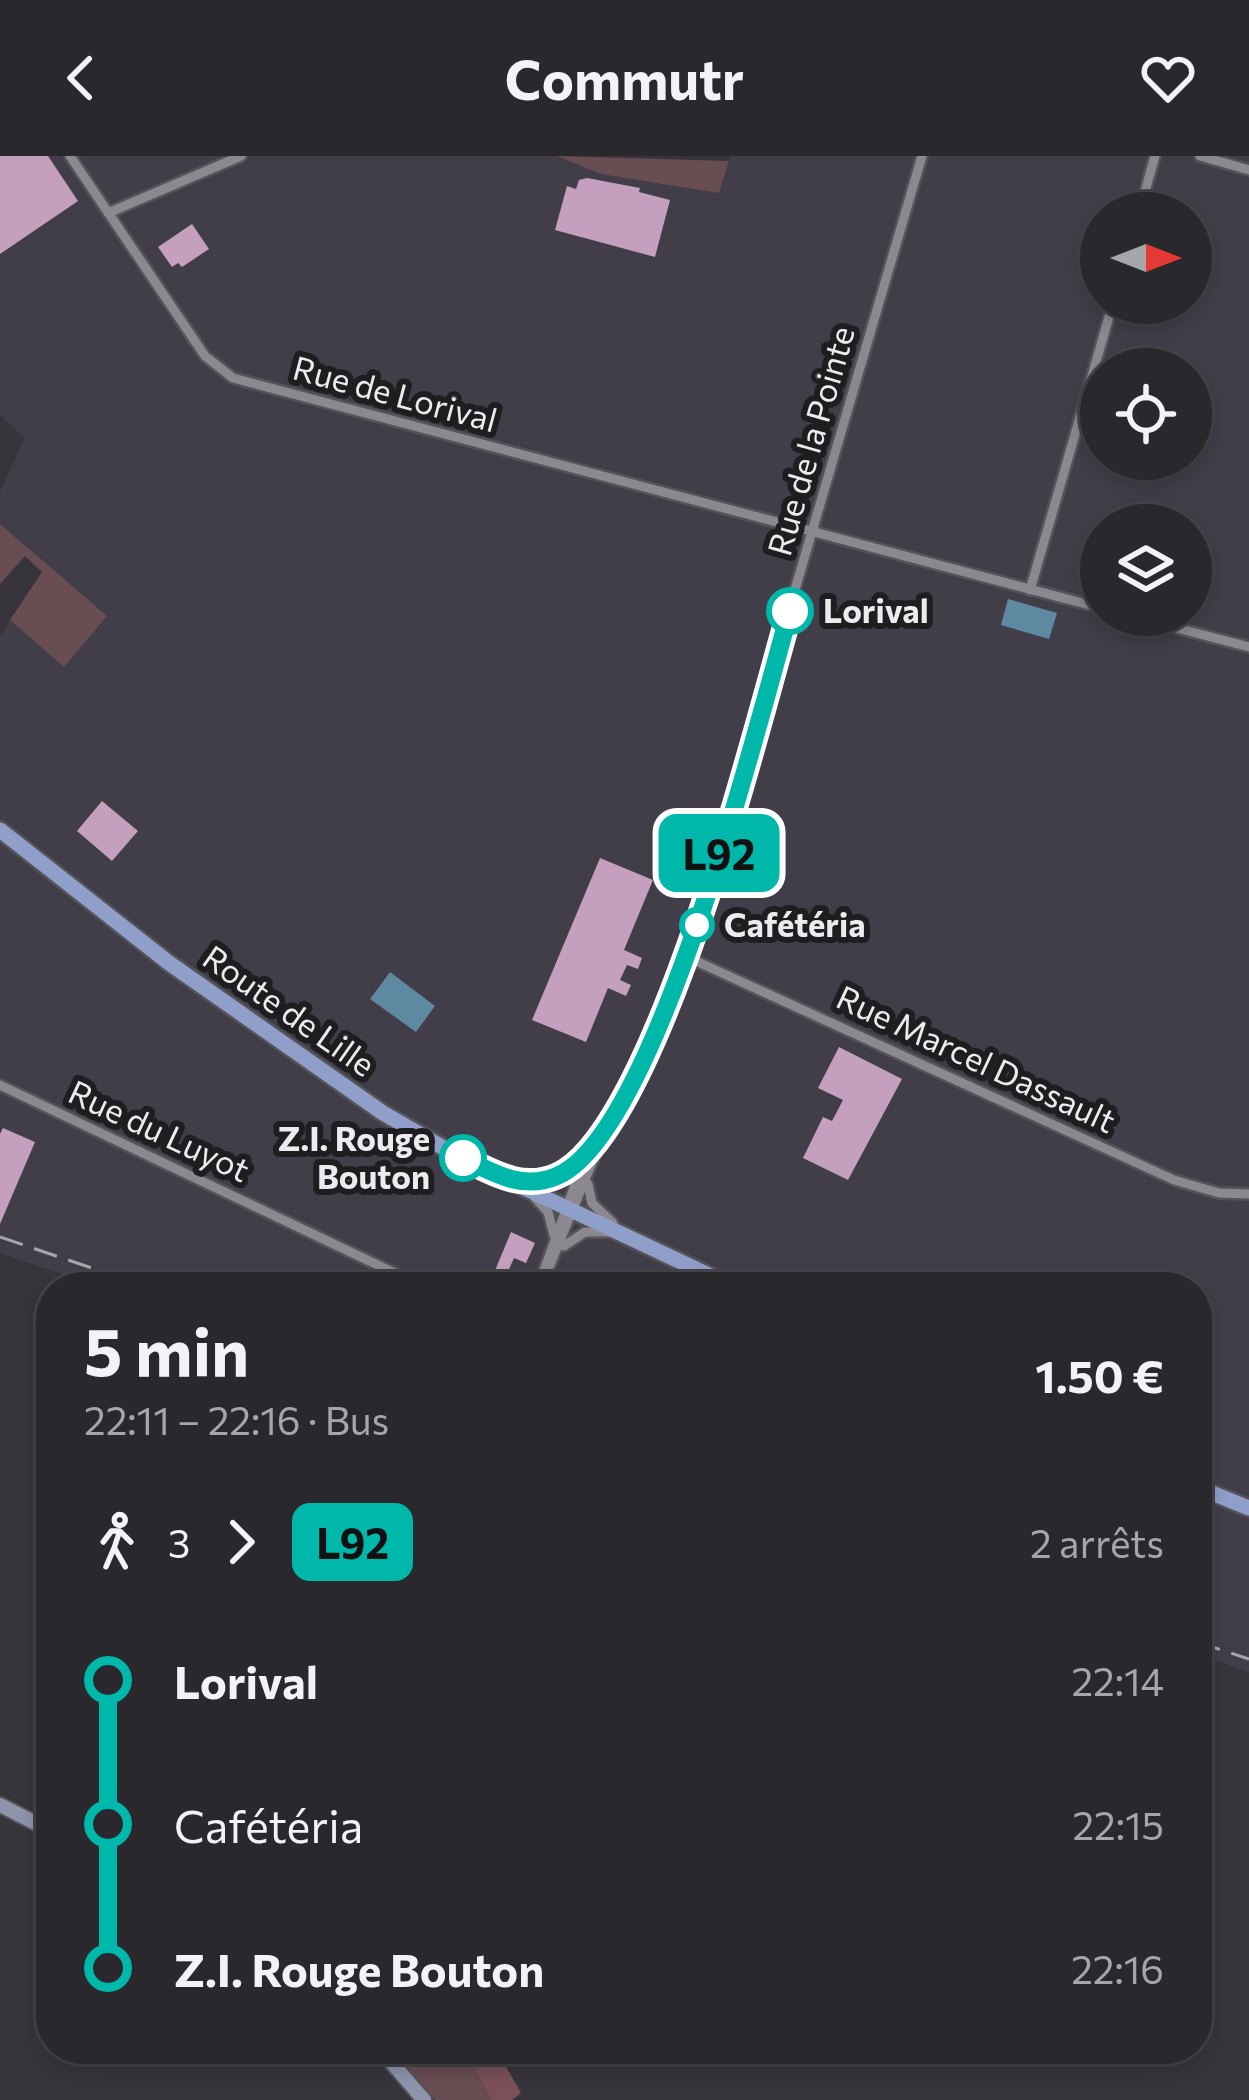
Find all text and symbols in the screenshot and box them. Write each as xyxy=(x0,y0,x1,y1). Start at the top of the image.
icon: back xyxy=(48,45,114,111)
text: Commutr xyxy=(505,45,744,111)
icon: heart xyxy=(1135,45,1201,111)
north arrow xyxy=(1080,192,1212,324)
map controls xyxy=(1080,192,1212,636)
street label: Rue de la Pointe xyxy=(757,321,862,560)
street label: Rue de Lorival xyxy=(289,346,502,439)
button: locate xyxy=(1080,348,1212,480)
button: layers xyxy=(1080,504,1212,636)
marker: Lorival xyxy=(768,589,812,633)
place label: Lorival xyxy=(823,589,929,630)
line badge: L92 xyxy=(650,814,788,892)
text: L92 xyxy=(683,827,755,879)
place label: Cafétéria xyxy=(724,903,866,944)
marker: Cafétéria xyxy=(681,909,713,941)
street label: Route de Lille xyxy=(196,935,384,1084)
street label: Rue Marcel Dassault xyxy=(831,975,1123,1140)
street label: Rue du Luyot xyxy=(63,1070,257,1189)
place label: Z.I. Rouge Bouton xyxy=(278,1117,430,1196)
marker: Z.I. Rouge Bouton xyxy=(441,1136,485,1180)
text: 5 min xyxy=(84,1309,249,1390)
text: 1.50 € xyxy=(1035,1347,1164,1402)
text: 22:11 – 22:16 · Bus xyxy=(84,1395,389,1443)
icon: walk xyxy=(84,1509,150,1575)
icon: forward xyxy=(208,1509,274,1575)
text: L92 xyxy=(316,1516,389,1568)
text: 3 xyxy=(168,1518,190,1566)
text: 2 arrêts xyxy=(1030,1518,1164,1566)
text: Lorival xyxy=(174,1653,318,1708)
text: 22:14 xyxy=(1071,1656,1164,1704)
text: Cafétéria xyxy=(174,1797,363,1852)
text: 22:15 xyxy=(1072,1800,1164,1848)
text: Z.I. Rouge Bouton xyxy=(174,1941,544,1996)
text: 22:16 xyxy=(1071,1944,1164,1992)

